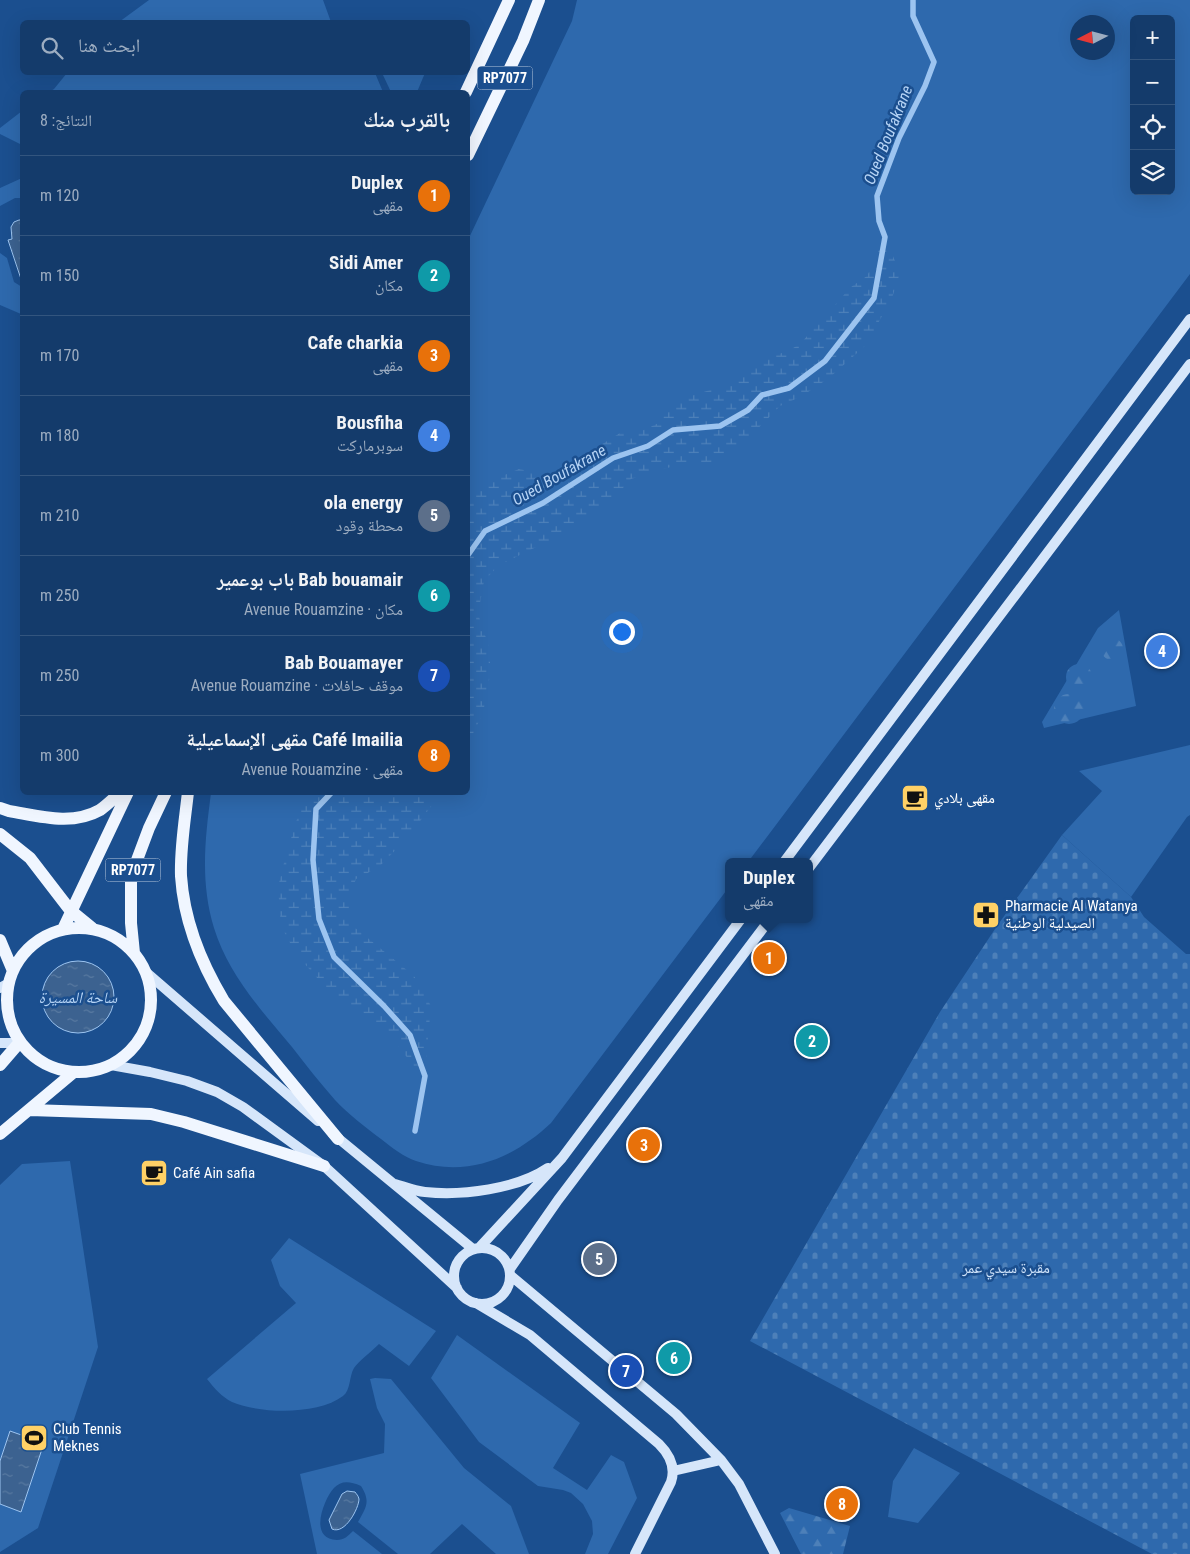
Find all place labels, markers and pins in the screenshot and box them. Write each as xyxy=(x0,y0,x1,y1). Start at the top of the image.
pin: 4 xyxy=(1146,632,1178,670)
cafe icon: مقهى بلادي xyxy=(900,783,930,813)
place label: مقهى بلادي xyxy=(934,789,995,810)
place label: Pharmacie Al Watanya الصيدلية الوطنية xyxy=(1005,897,1138,932)
pharmacy icon: Pharmacie Al Watanya الصيدلية الوطنية xyxy=(971,900,1001,930)
pin: 1 xyxy=(753,939,785,977)
pin: 2 xyxy=(796,1022,828,1060)
pin: 3 xyxy=(628,1126,660,1164)
cafe icon: Café Ain safia xyxy=(139,1158,169,1188)
place label: Café Ain safia xyxy=(173,1164,255,1182)
pin: 5 xyxy=(583,1240,615,1278)
pin: 6 xyxy=(658,1339,690,1377)
pin: 7 xyxy=(610,1352,642,1390)
place label: Club Tennis Meknes xyxy=(53,1420,122,1455)
sports icon: Club Tennis Meknes xyxy=(19,1423,49,1453)
pin: 8 xyxy=(826,1485,858,1523)

